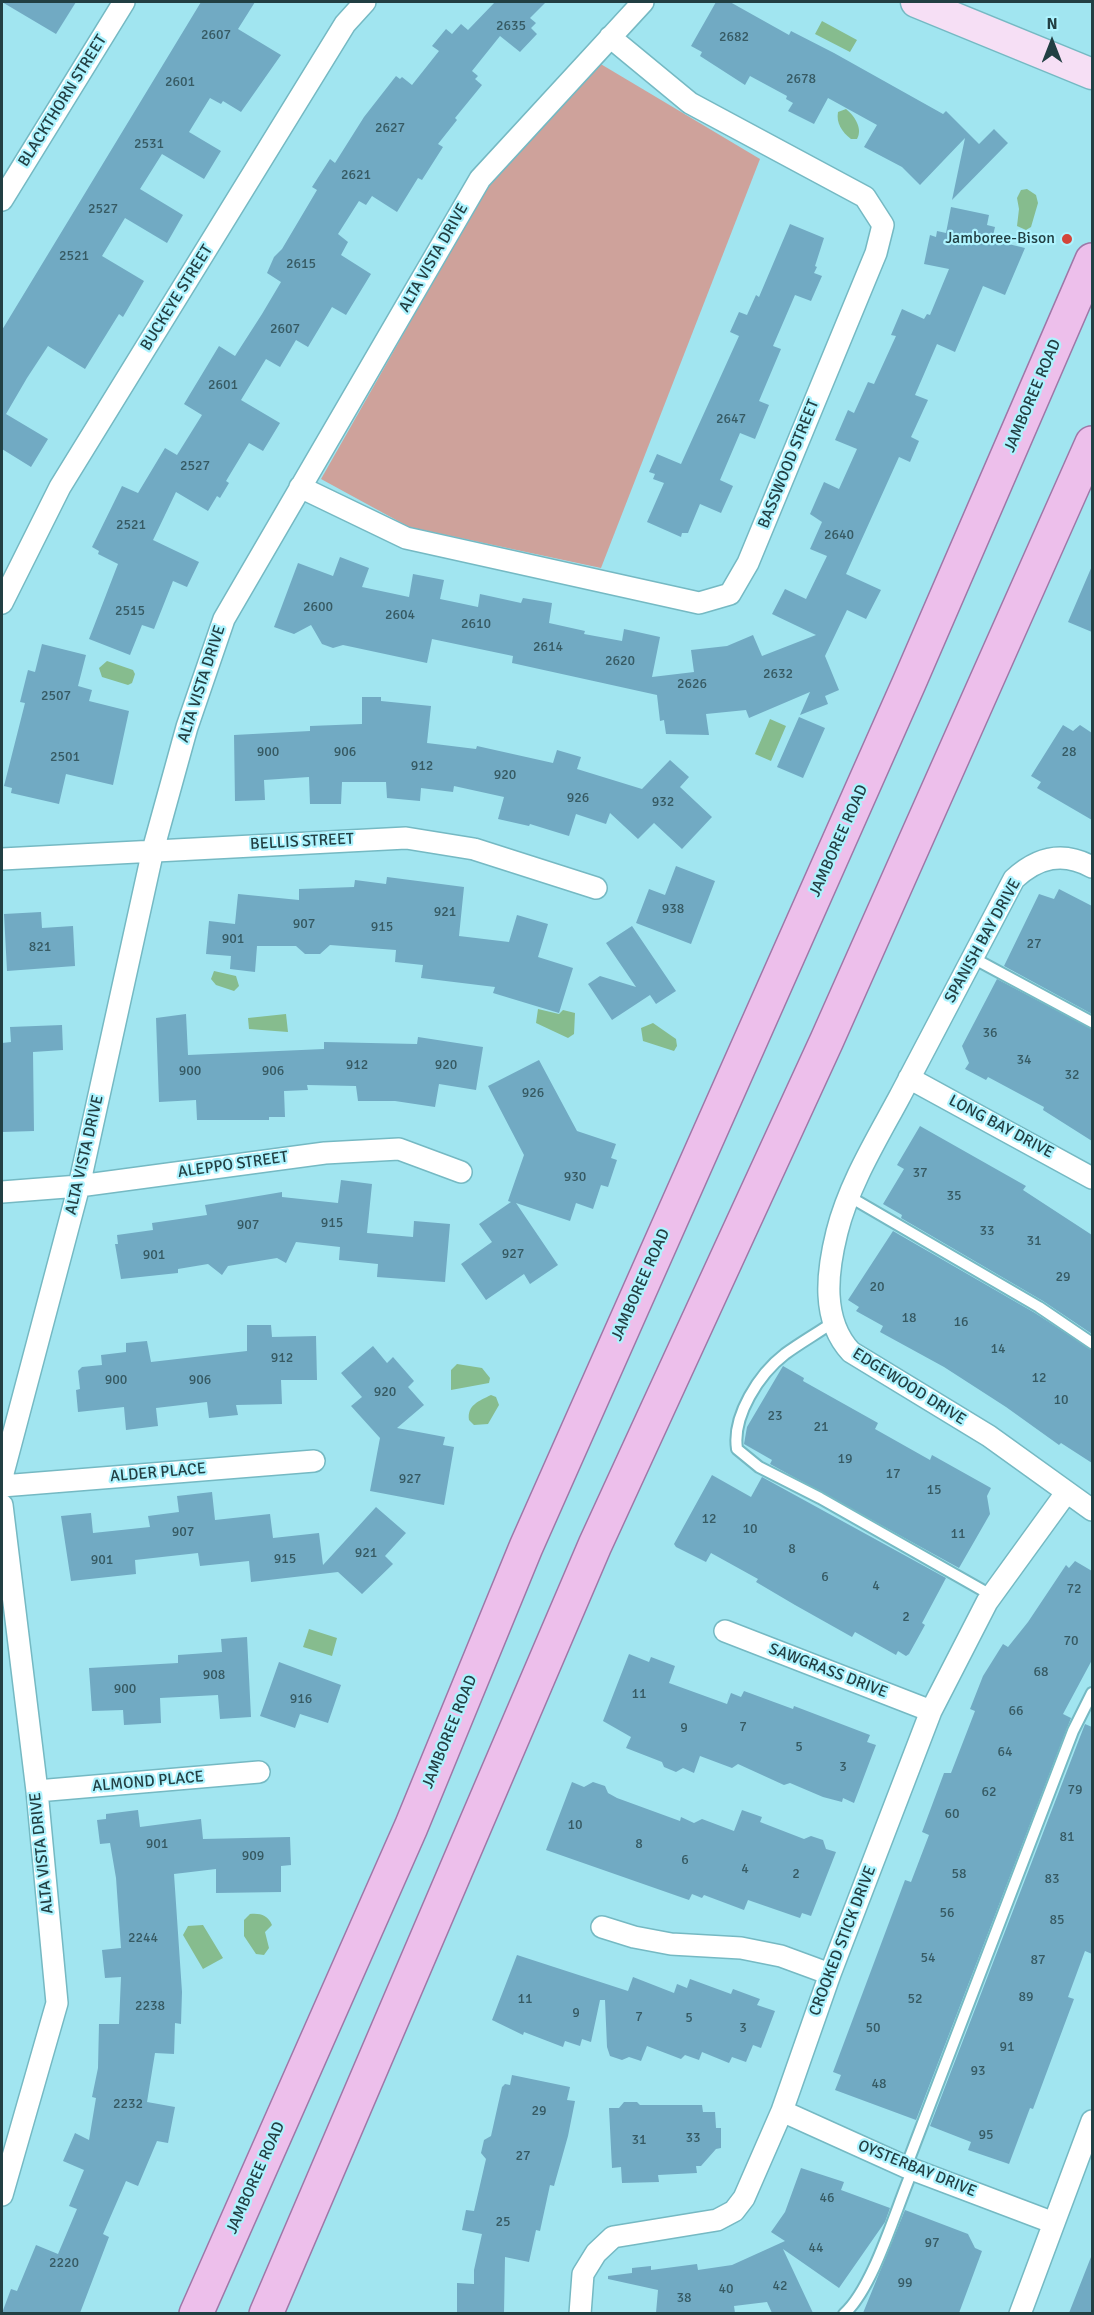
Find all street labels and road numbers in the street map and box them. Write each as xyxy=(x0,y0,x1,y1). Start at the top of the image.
street label: BLACKTHORN STREET xyxy=(15,32,111,170)
street label: ALTA VISTA DRIVE xyxy=(395,200,473,316)
street label: BUCKEYE STREET xyxy=(137,242,217,354)
street label: JAMBOREE ROAD xyxy=(1001,337,1065,455)
street label: BASSWOOD STREET xyxy=(754,397,824,531)
street label: ALTA VISTA DRIVE xyxy=(174,623,230,745)
street label: JAMBOREE ROAD xyxy=(806,782,872,900)
street label: BELLIS STREET xyxy=(249,830,355,854)
street label: SPANISH BAY DRIVE xyxy=(941,876,1025,1006)
street label: LONG BAY DRIVE xyxy=(945,1091,1057,1163)
street label: ALTA VISTA DRIVE xyxy=(62,1093,108,1217)
street label: ALEPPO STREET xyxy=(177,1148,289,1182)
street label: JAMBOREE ROAD xyxy=(608,1226,674,1344)
street label: EDGEWOOD DRIVE xyxy=(849,1344,969,1430)
street label: ALDER PLACE xyxy=(109,1459,207,1487)
street label: SAWGRASS DRIVE xyxy=(766,1640,890,1702)
street label: JAMBOREE ROAD xyxy=(418,1672,482,1792)
street label: ALMOND PLACE xyxy=(92,1768,204,1796)
street label: ALTA VISTA DRIVE xyxy=(26,1791,58,1915)
street label: CROOKED STICK DRIVE xyxy=(806,1863,880,2019)
street label: JAMBOREE ROAD xyxy=(223,2119,289,2237)
street label: OYSTERBAY DRIVE xyxy=(855,2136,979,2202)

